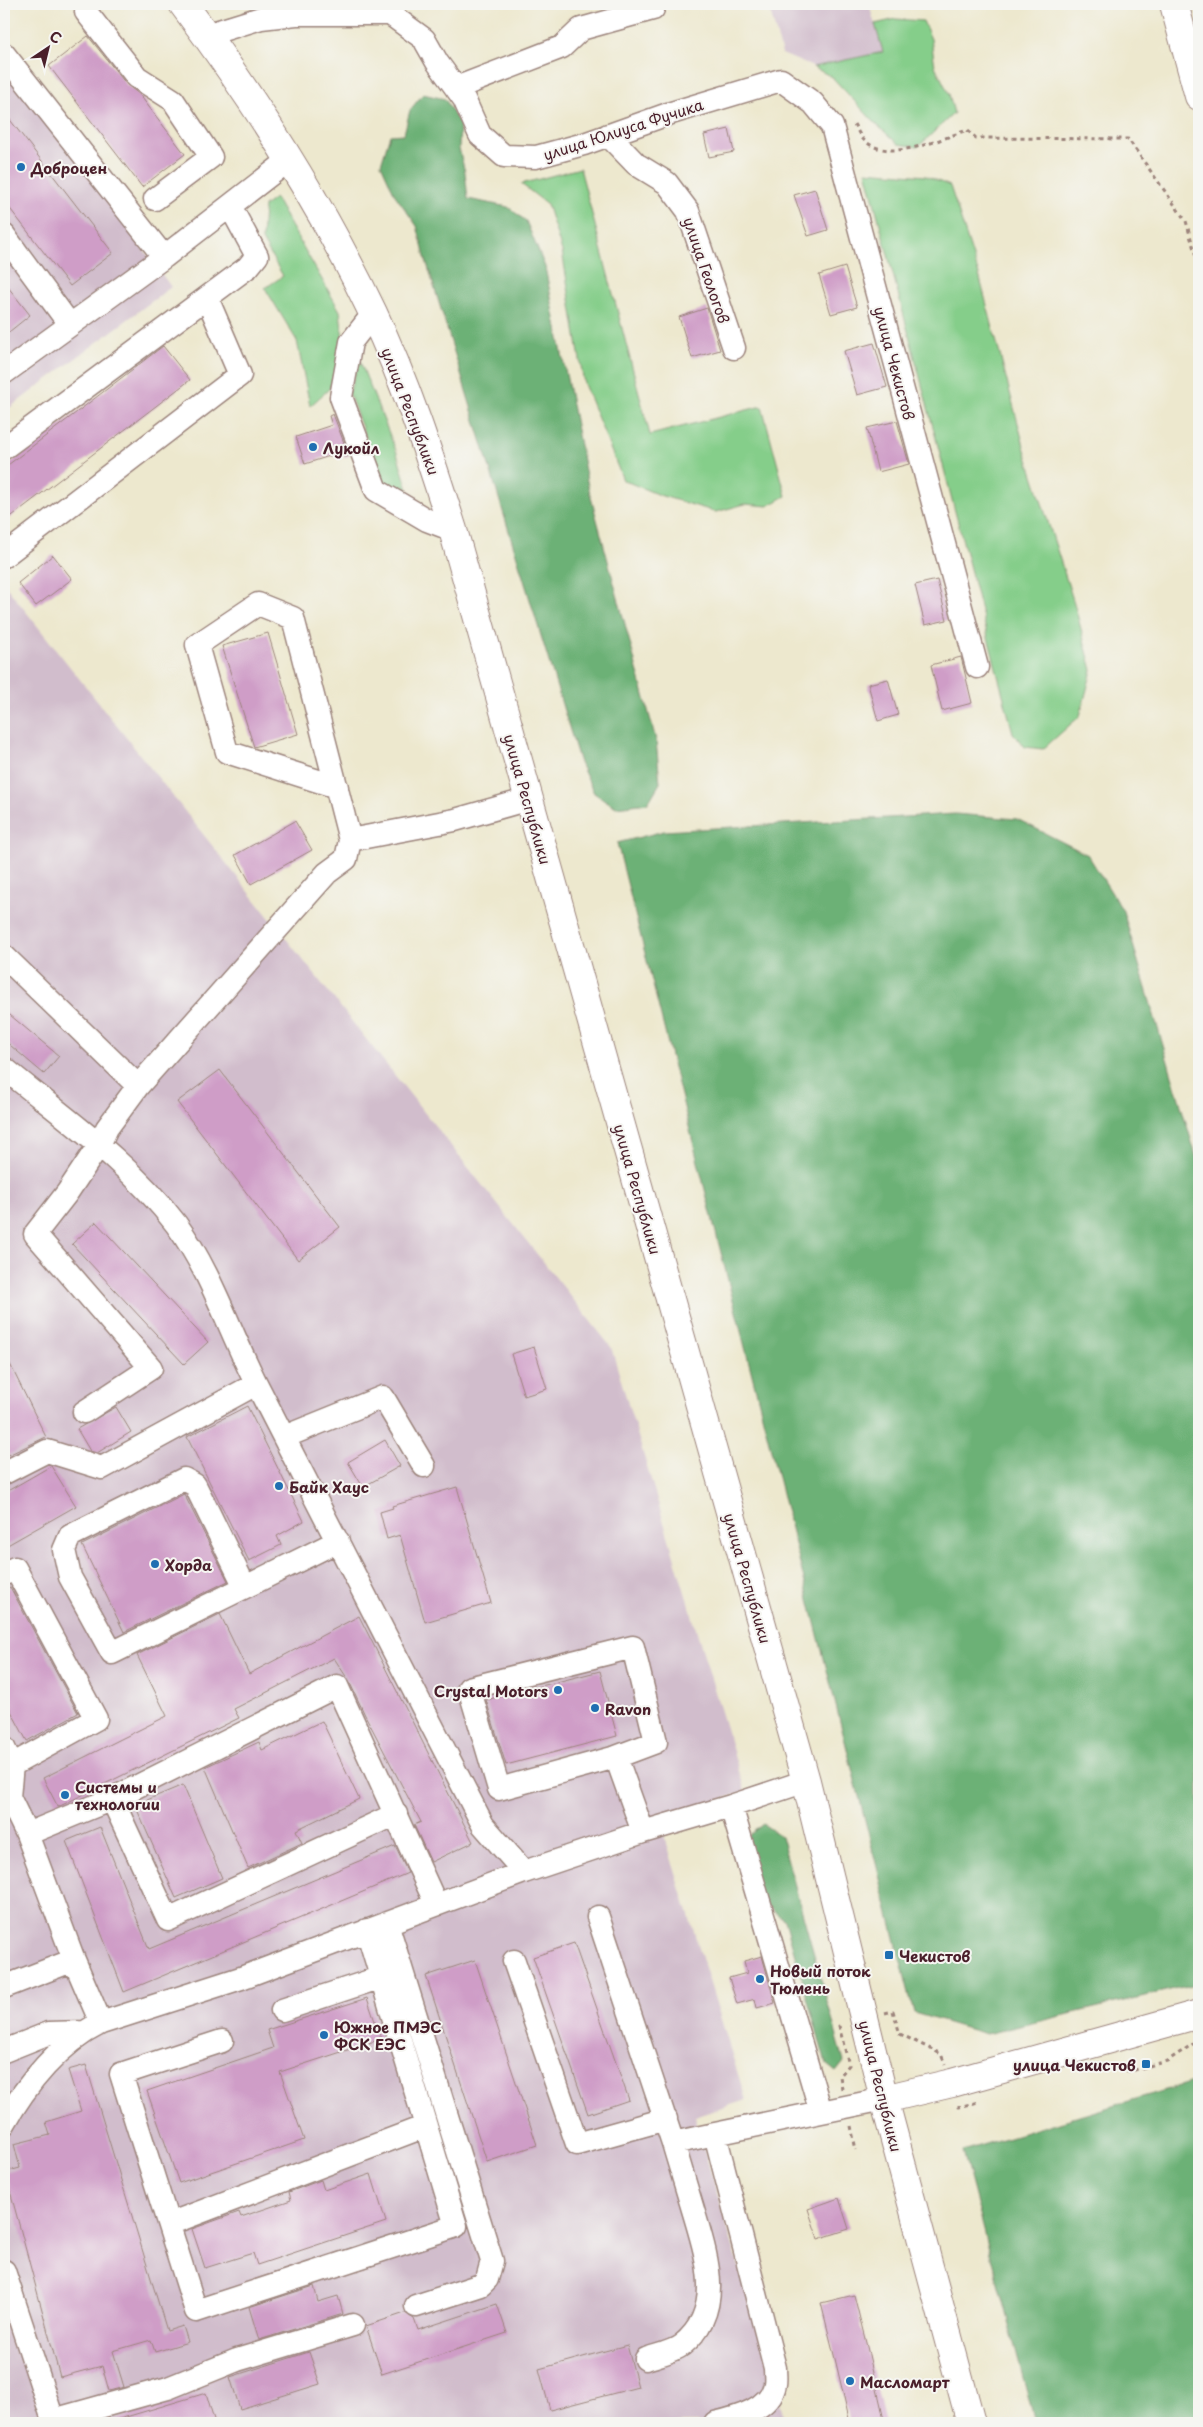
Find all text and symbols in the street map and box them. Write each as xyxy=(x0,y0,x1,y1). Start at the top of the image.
north arrow xyxy=(22,22,72,72)
text: С xyxy=(45,25,66,49)
street label: улица Юлиуса Фучика xyxy=(540,92,707,166)
place label: Доброцен xyxy=(30,156,107,179)
marker: Доброцен xyxy=(15,161,27,173)
street label: улица Геологов xyxy=(678,214,736,327)
street label: улица Чекистов xyxy=(869,304,921,423)
street label: улица Республики xyxy=(376,344,446,478)
place label: Лукойл xyxy=(323,436,379,459)
marker: Лукойл xyxy=(307,441,319,453)
street label: улица Республики xyxy=(498,731,558,867)
street label: улица Республики xyxy=(608,1121,668,1257)
place label: Байк Хаус xyxy=(289,1475,369,1498)
marker: Байк Хаус xyxy=(273,1480,285,1492)
street label: улица Республики xyxy=(718,1510,778,1646)
place label: Хорда xyxy=(165,1553,212,1576)
marker: Хорда xyxy=(149,1558,161,1570)
place label: Crystal Motors xyxy=(434,1679,548,1702)
marker: Crystal Motors xyxy=(552,1684,564,1696)
place label: Ravon xyxy=(605,1697,651,1720)
marker: Ravon xyxy=(589,1702,601,1714)
place label: Системы и технологии xyxy=(75,1775,160,1815)
marker: Системы и технологии xyxy=(59,1789,71,1801)
place label: Чекистов xyxy=(899,1944,970,1967)
marker: Чекистов xyxy=(883,1949,895,1961)
place label: Новый поток Тюмень xyxy=(770,1959,871,1999)
marker: Новый поток Тюмень xyxy=(754,1973,766,1985)
place label: Южное ПМЭС ФСК ЕЭС xyxy=(334,2015,442,2055)
street label: улица Республики xyxy=(854,2018,908,2154)
marker: Южное ПМЭС ФСК ЕЭС xyxy=(318,2029,330,2041)
place label: улица Чекистов xyxy=(1013,2053,1136,2076)
marker: улица Чекистов xyxy=(1140,2058,1152,2070)
place label: Масломарт xyxy=(860,2370,950,2393)
marker: Масломарт xyxy=(844,2375,856,2387)

